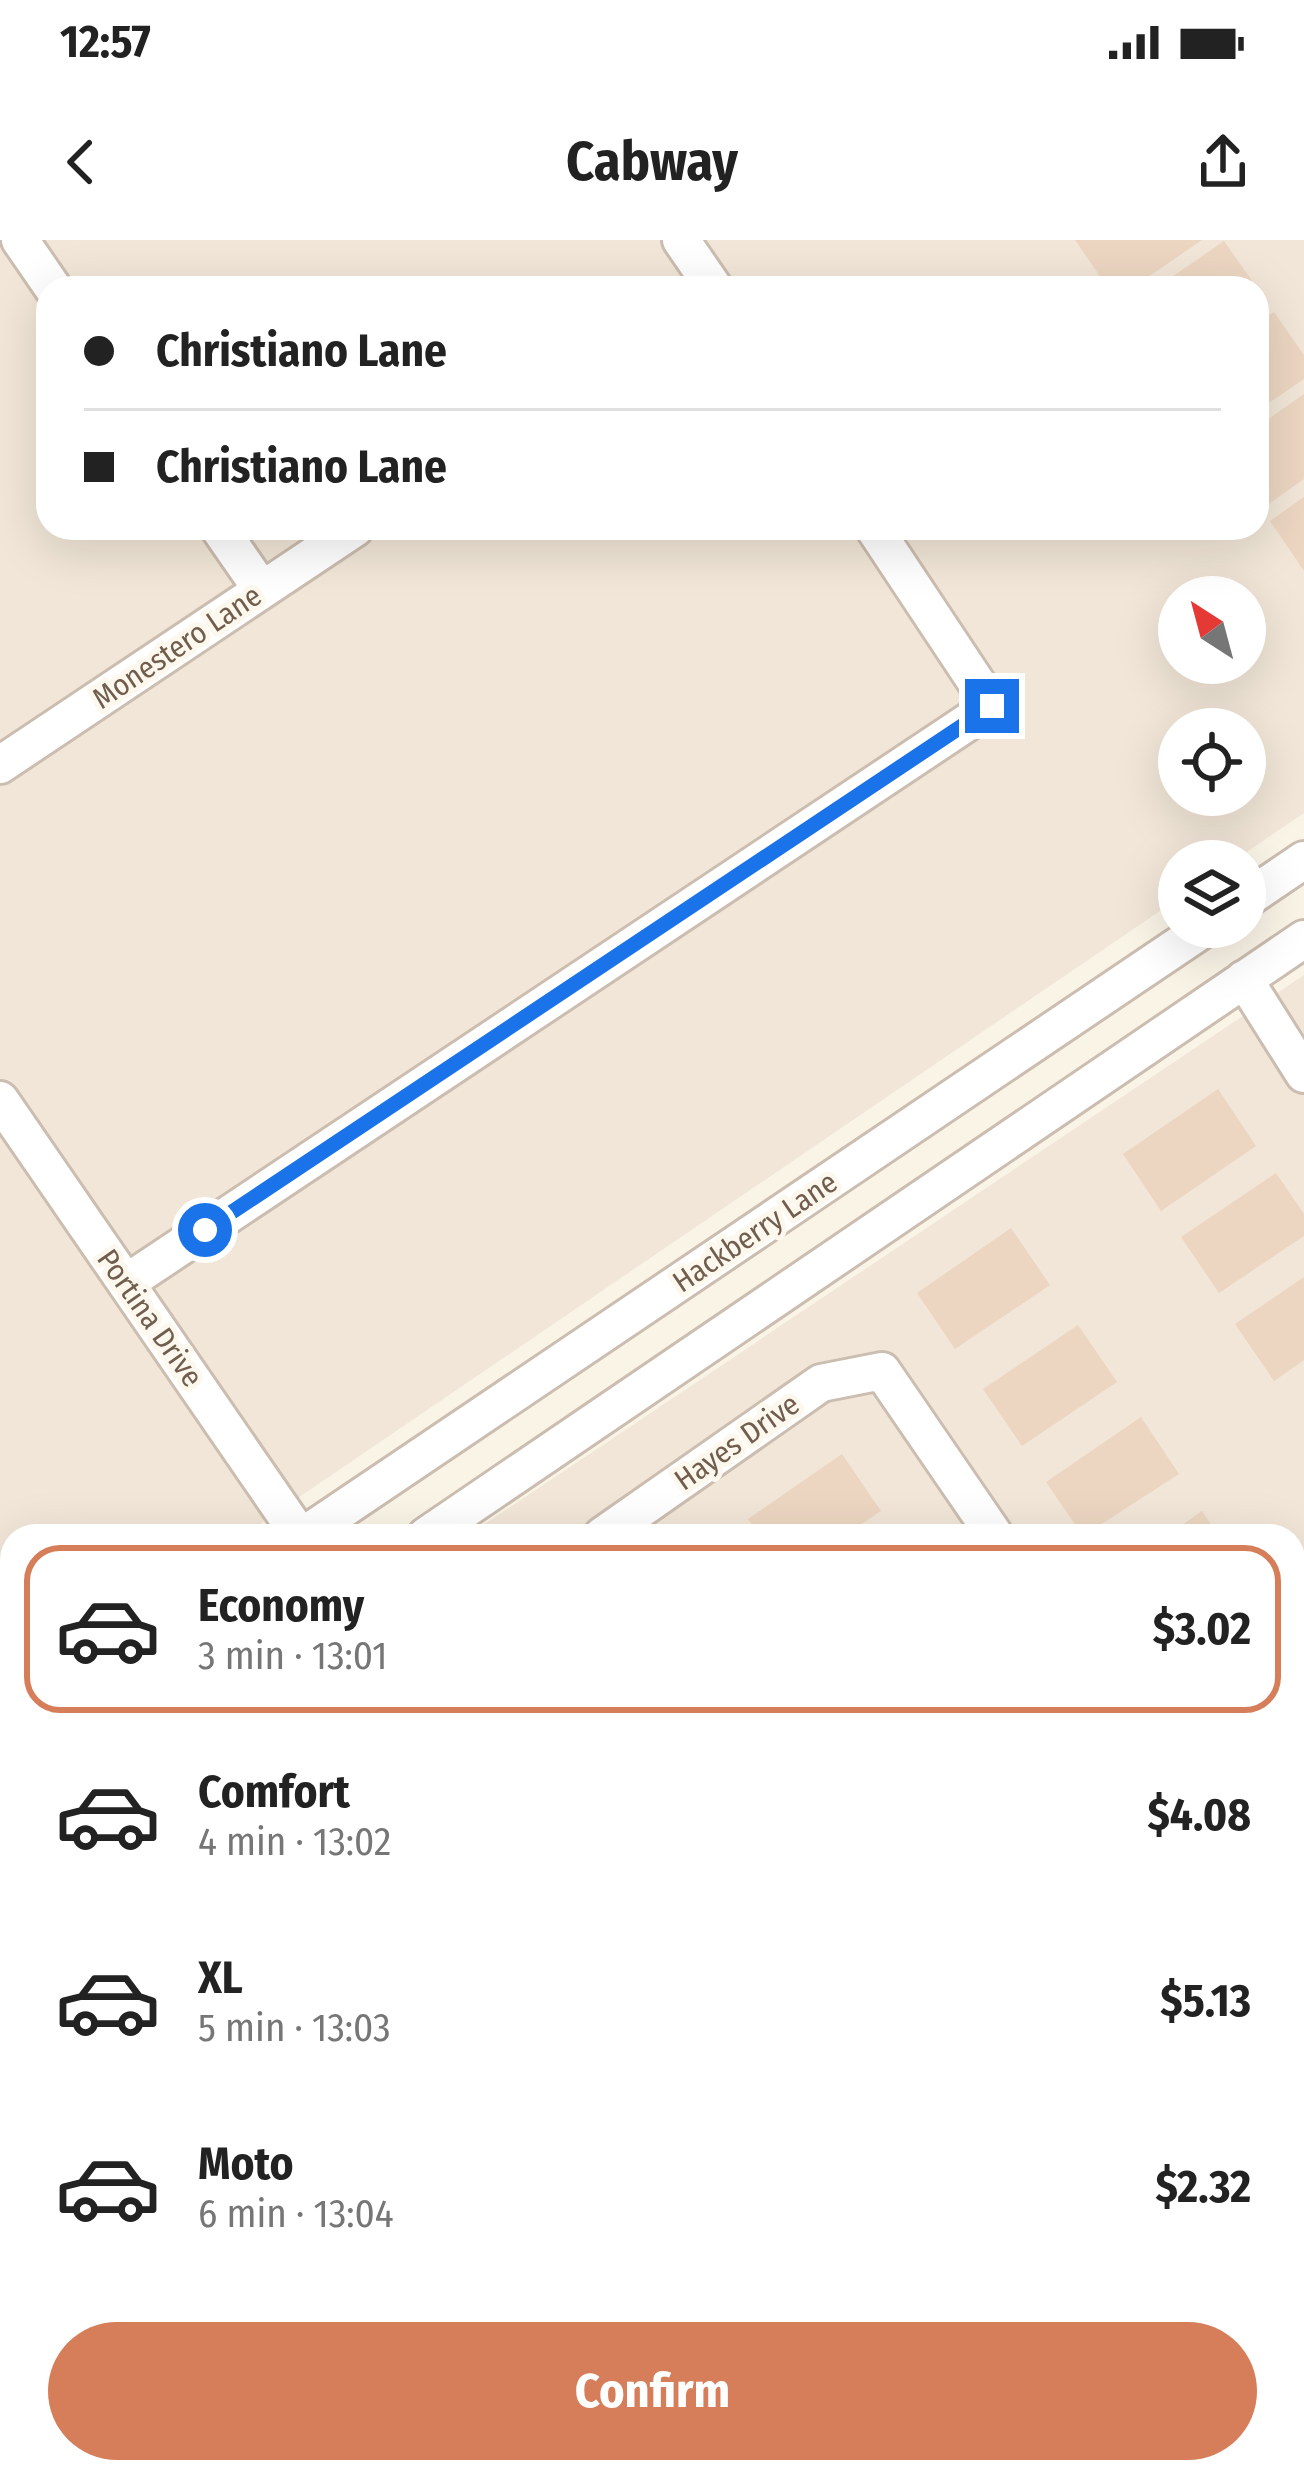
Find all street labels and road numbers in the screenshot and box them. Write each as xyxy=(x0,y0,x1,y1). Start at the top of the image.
street label: Monestero Lane xyxy=(86,577,268,717)
street label: Hackberry Lane xyxy=(666,1164,844,1300)
street label: Portina Drive xyxy=(90,1242,210,1394)
street label: Hayes Drive xyxy=(668,1386,806,1498)

